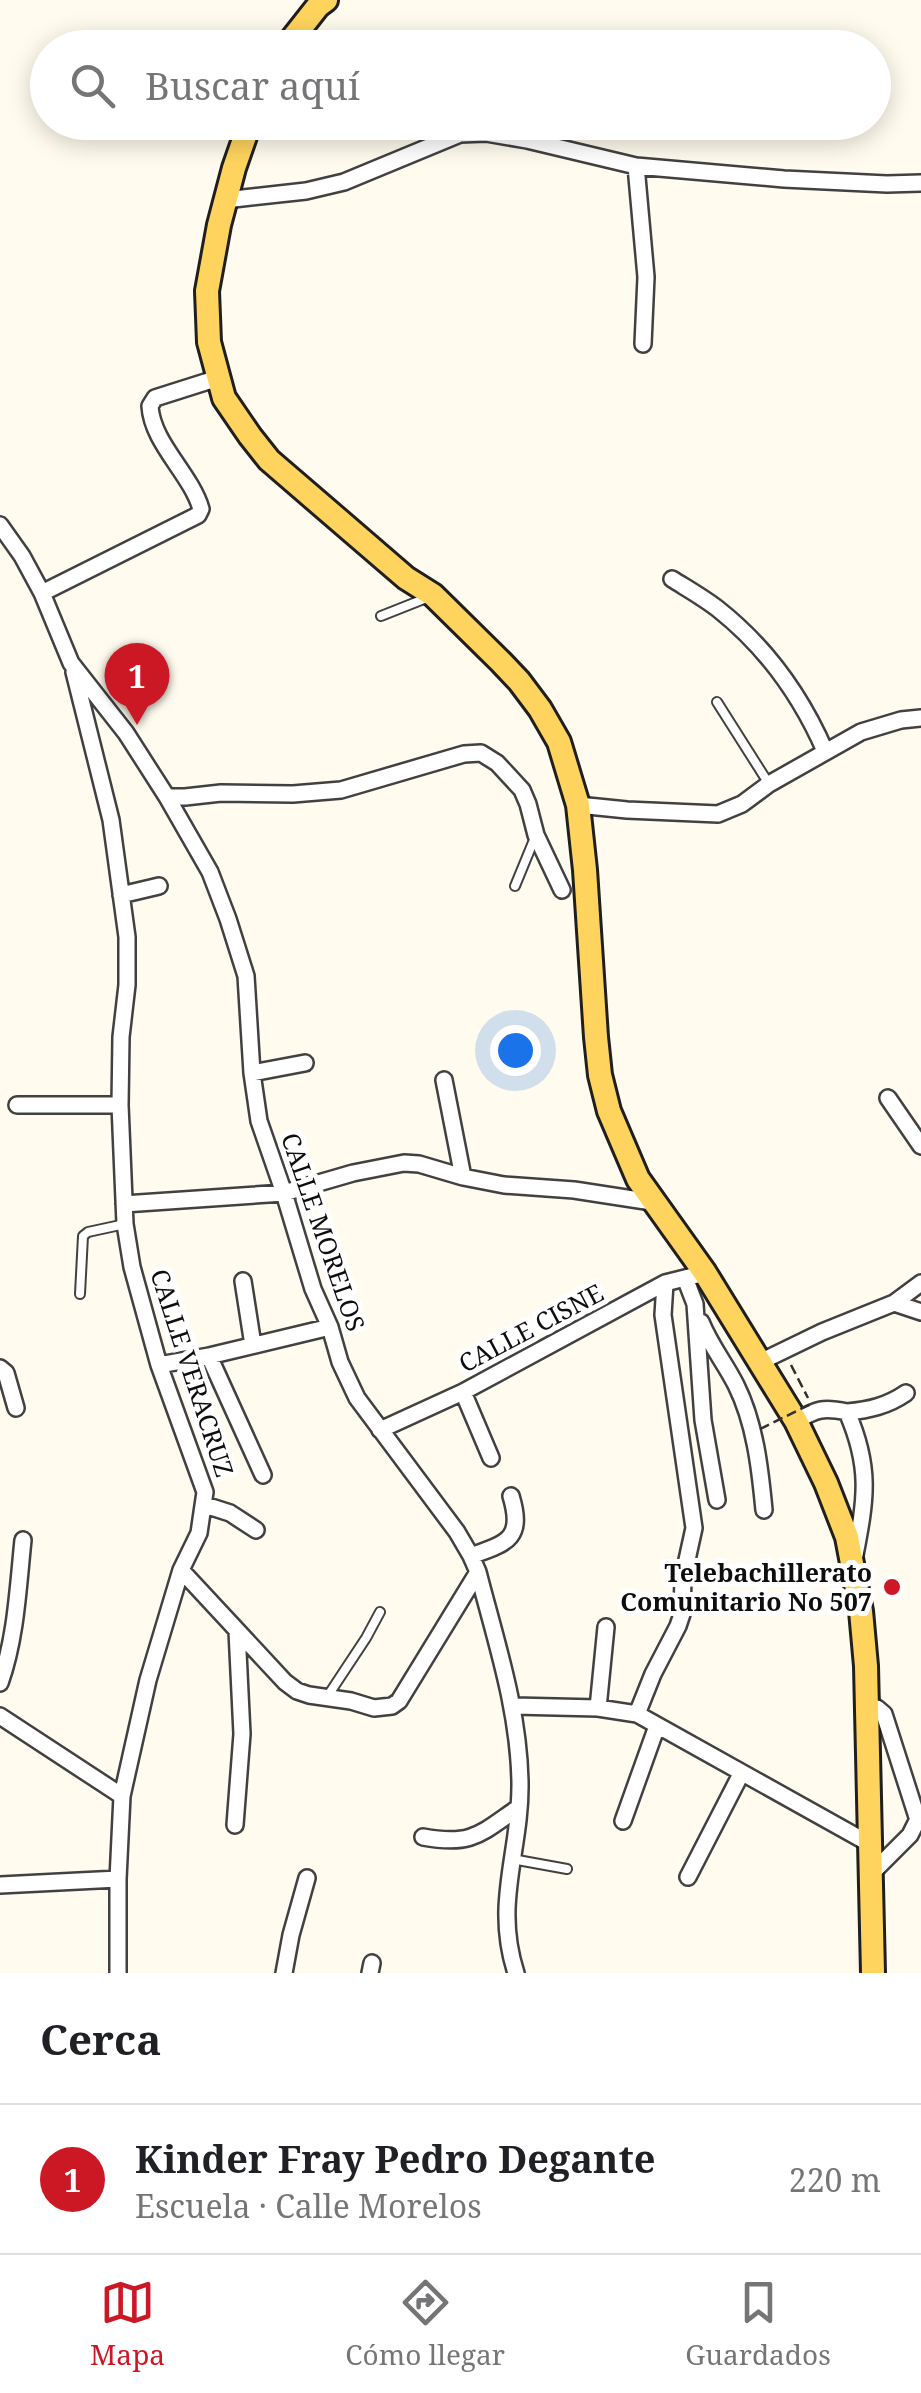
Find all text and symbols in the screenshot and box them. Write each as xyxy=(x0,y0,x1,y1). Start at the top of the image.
search box xyxy=(30,30,891,140)
icon: search xyxy=(65,58,120,113)
text: Buscar aquí xyxy=(145,59,360,111)
pin: 1 xyxy=(104,642,170,725)
your location xyxy=(490,1025,541,1076)
street label: CALLE MORELOS xyxy=(274,1128,374,1335)
street label: CALLE VERACRUZ xyxy=(143,1265,243,1481)
street label: CALLE CISNE xyxy=(452,1275,609,1379)
place label: Telebachillerato Comunitario No 507 xyxy=(620,1555,872,1618)
marker: Telebachillerato Comunitario No 507 xyxy=(881,1576,903,1598)
text: Cerca xyxy=(40,2010,161,2067)
text: Kinder Fray Pedro Degante xyxy=(135,2132,656,2184)
text: 1 xyxy=(63,2158,82,2201)
text: 220 m xyxy=(789,2158,881,2201)
text: Escuela · Calle Morelos xyxy=(135,2184,482,2227)
tab: Mapa xyxy=(90,2275,165,2373)
tab: Cómo llegar xyxy=(345,2275,505,2373)
tab: Guardados xyxy=(685,2275,831,2373)

